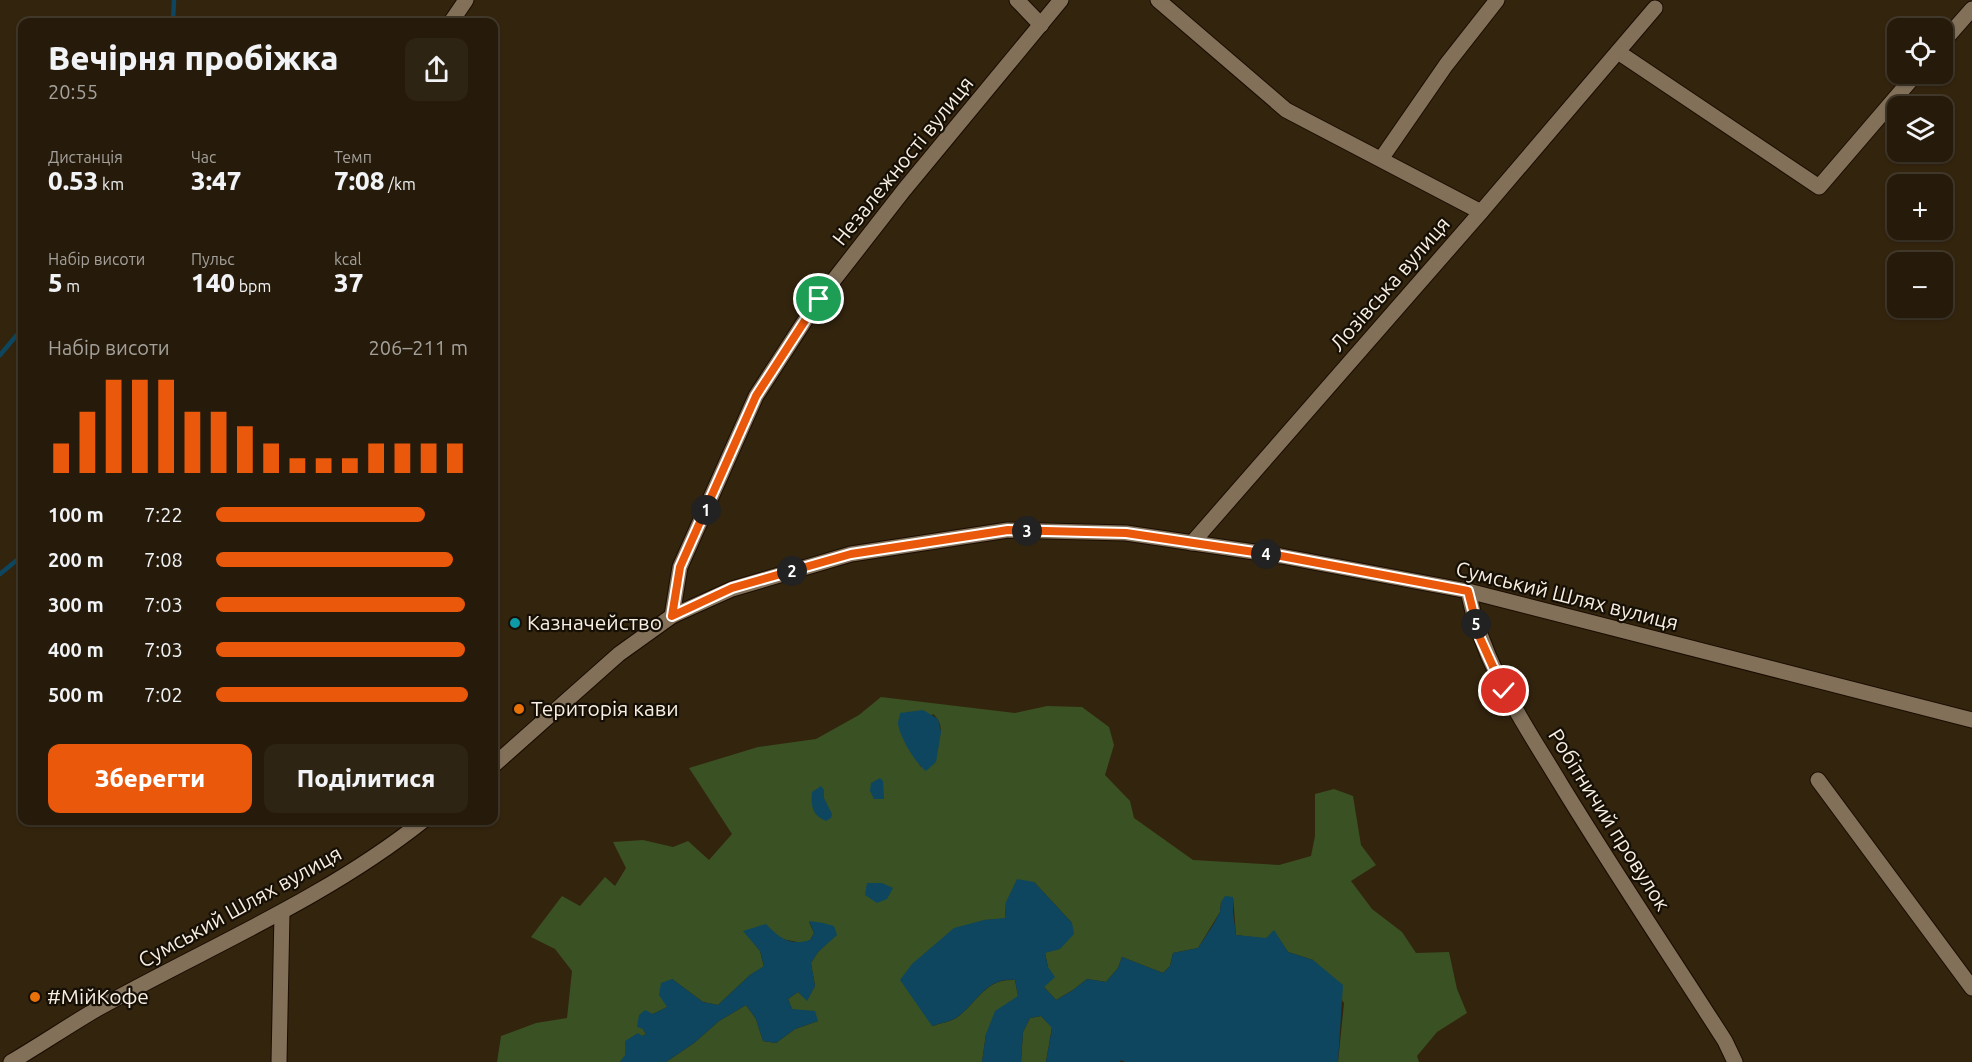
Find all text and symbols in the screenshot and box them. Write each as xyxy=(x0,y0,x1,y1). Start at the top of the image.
map controls xyxy=(1887,18,1953,318)
button: locate xyxy=(1887,18,1953,84)
button: share xyxy=(405,38,468,101)
text: Вечірня пробіжка xyxy=(48,39,339,76)
street label: Незалежності вулиця xyxy=(827,71,978,249)
text: 20:55 xyxy=(48,80,98,103)
button: layers xyxy=(1887,96,1953,162)
text: Дистанція xyxy=(48,148,123,166)
text: Час xyxy=(191,148,217,166)
text: Темп xyxy=(334,148,372,166)
text: 0.53 xyxy=(48,166,98,195)
text: 3:47 xyxy=(191,166,241,195)
text: 7:08 xyxy=(334,166,384,195)
button: + xyxy=(1887,174,1953,240)
text: km xyxy=(98,175,124,193)
text: /km xyxy=(384,175,416,193)
street label: Лозівська вулиця xyxy=(1324,211,1454,355)
text: Набір висоти xyxy=(48,250,145,268)
text: Пульс xyxy=(191,250,235,268)
text: kcal xyxy=(334,250,362,268)
button: − xyxy=(1887,252,1953,318)
text: 5 xyxy=(48,268,63,297)
text: 140 xyxy=(191,268,235,297)
text: 37 xyxy=(334,268,363,297)
pin xyxy=(793,273,844,324)
text: m xyxy=(63,277,80,295)
text: bpm xyxy=(235,277,271,295)
icon: arrive xyxy=(802,282,835,315)
text: Набір висоти xyxy=(48,336,170,359)
text: 206–211 m xyxy=(369,336,468,359)
pin: 1 xyxy=(691,495,721,525)
text: 1 xyxy=(701,501,711,519)
text: 100 m xyxy=(48,503,104,526)
text: 7:22 xyxy=(144,503,183,526)
pin: 3 xyxy=(1012,516,1042,546)
text: 3 xyxy=(1022,522,1032,540)
pin: 4 xyxy=(1251,539,1281,569)
text: 4 xyxy=(1261,545,1271,563)
text: 200 m xyxy=(48,548,104,571)
text: 7:08 xyxy=(144,548,183,571)
pin: 2 xyxy=(777,556,807,586)
street label: Сумський Шлях вулиця xyxy=(1454,556,1681,634)
text: 2 xyxy=(787,562,797,580)
text: 300 m xyxy=(48,593,104,616)
text: 7:03 xyxy=(144,593,183,616)
pin: 5 xyxy=(1461,609,1491,639)
place label: Казначейство xyxy=(527,610,662,634)
text: 5 xyxy=(1471,615,1481,633)
marker: Казначейство xyxy=(508,616,522,630)
text: 400 m xyxy=(48,638,104,661)
text: 7:03 xyxy=(144,638,183,661)
pin xyxy=(1478,665,1529,716)
icon: check xyxy=(1487,674,1520,707)
text: 500 m xyxy=(48,683,104,706)
text: 7:02 xyxy=(144,683,183,706)
place label: Територія кави xyxy=(531,696,679,720)
marker: Територія кави xyxy=(512,702,526,716)
street label: Робітничий провулок xyxy=(1544,724,1676,915)
button: Зберегти xyxy=(48,744,252,813)
button: Поділитися xyxy=(264,744,468,813)
street label: Сумський Шлях вулиця xyxy=(134,840,345,972)
place label: #МійКофе xyxy=(47,984,149,1008)
marker: #МійКофе xyxy=(28,990,42,1004)

